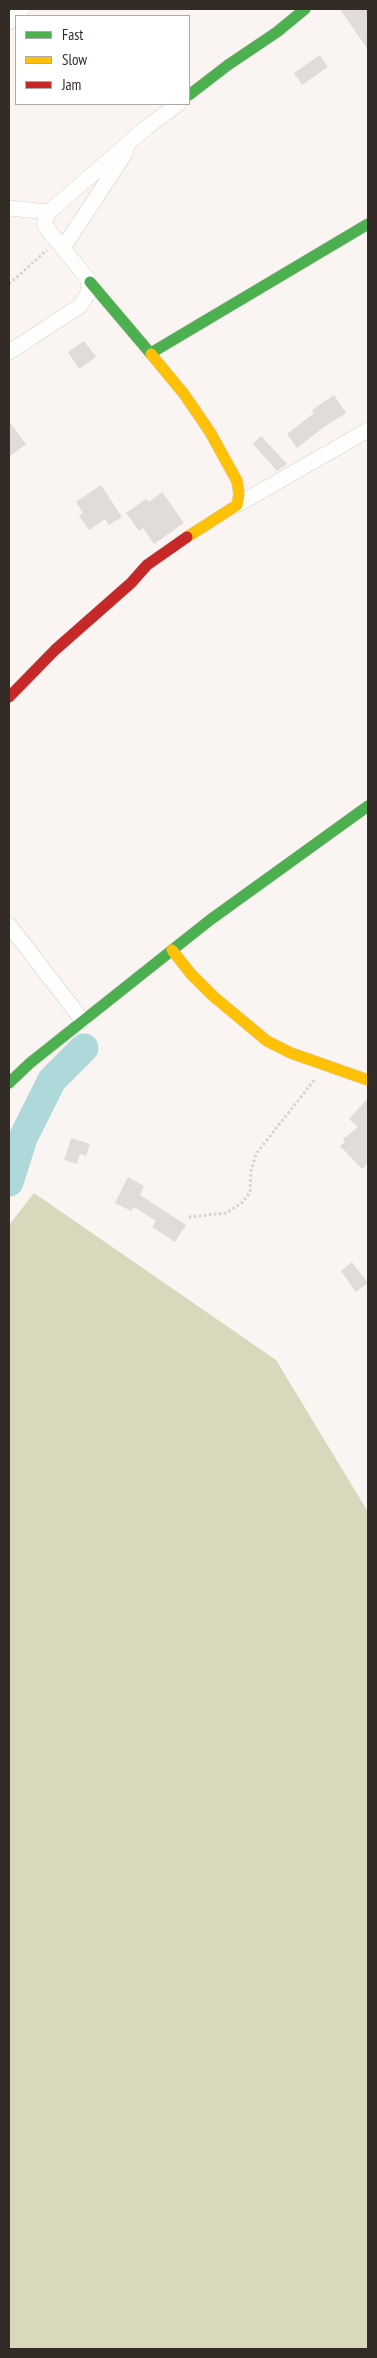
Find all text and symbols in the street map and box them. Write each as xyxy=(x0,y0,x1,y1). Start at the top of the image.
legend xyxy=(15,15,190,105)
text: Fast xyxy=(62,25,83,44)
text: Slow xyxy=(62,50,87,69)
text: Jam xyxy=(62,75,81,94)

